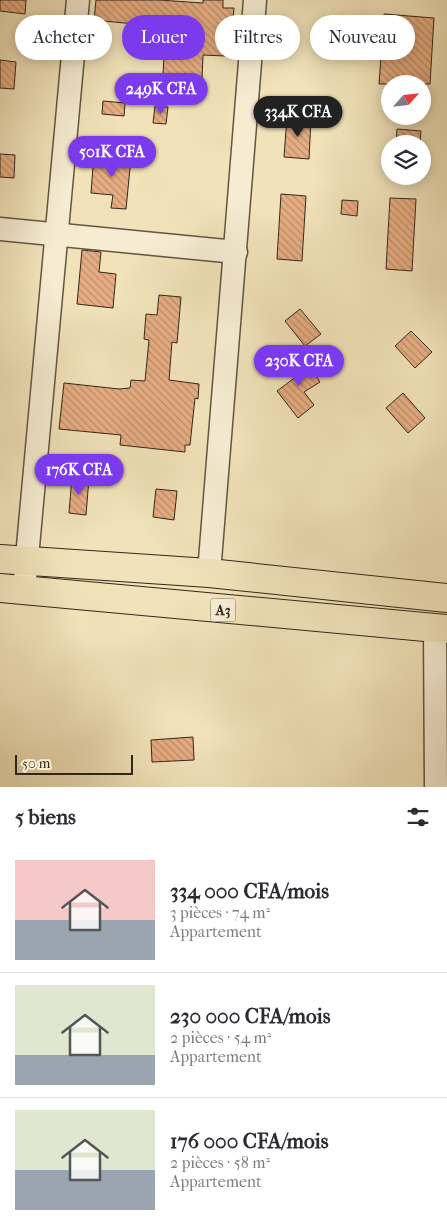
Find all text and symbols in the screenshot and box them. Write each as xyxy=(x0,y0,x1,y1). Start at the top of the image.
chip: Acheter xyxy=(15,15,112,60)
chip: Louer xyxy=(122,15,205,60)
chip: Filtres xyxy=(215,15,300,60)
chip: Nouveau xyxy=(310,15,415,60)
pin: 249K CFA xyxy=(109,72,213,115)
north arrow xyxy=(381,75,431,125)
map controls xyxy=(381,75,431,185)
text: 249K CFA xyxy=(126,79,196,98)
pin: 334K CFA xyxy=(246,96,350,138)
text: 334K CFA xyxy=(264,102,332,121)
button: layers xyxy=(381,135,431,185)
pin: 501K CFA xyxy=(60,136,164,178)
text: 501K CFA xyxy=(79,142,145,161)
pin: 230K CFA xyxy=(247,344,351,387)
text: 230K CFA xyxy=(265,351,333,370)
pin: 176K CFA xyxy=(27,454,131,496)
text: 176K CFA xyxy=(46,460,112,479)
road number: A3 xyxy=(210,598,236,622)
scale bar xyxy=(15,752,132,775)
text: 50 m xyxy=(22,755,50,772)
icon: filters xyxy=(404,803,432,831)
text: 5 biens xyxy=(15,805,76,829)
text: 334 000 CFA/mois xyxy=(170,879,329,903)
icon: home xyxy=(55,880,115,940)
text: 3 pièces · 74 m² xyxy=(170,903,270,922)
text: Appartement xyxy=(170,922,262,941)
text: 230 000 CFA/mois xyxy=(170,1004,330,1028)
icon: home xyxy=(55,1005,115,1065)
text: 2 pièces · 54 m² xyxy=(170,1028,271,1047)
text: Appartement xyxy=(170,1047,262,1066)
text: 176 000 CFA/mois xyxy=(170,1129,328,1153)
icon: home xyxy=(55,1130,115,1190)
text: 2 pièces · 58 m² xyxy=(170,1153,270,1172)
text: Appartement xyxy=(170,1172,262,1191)

